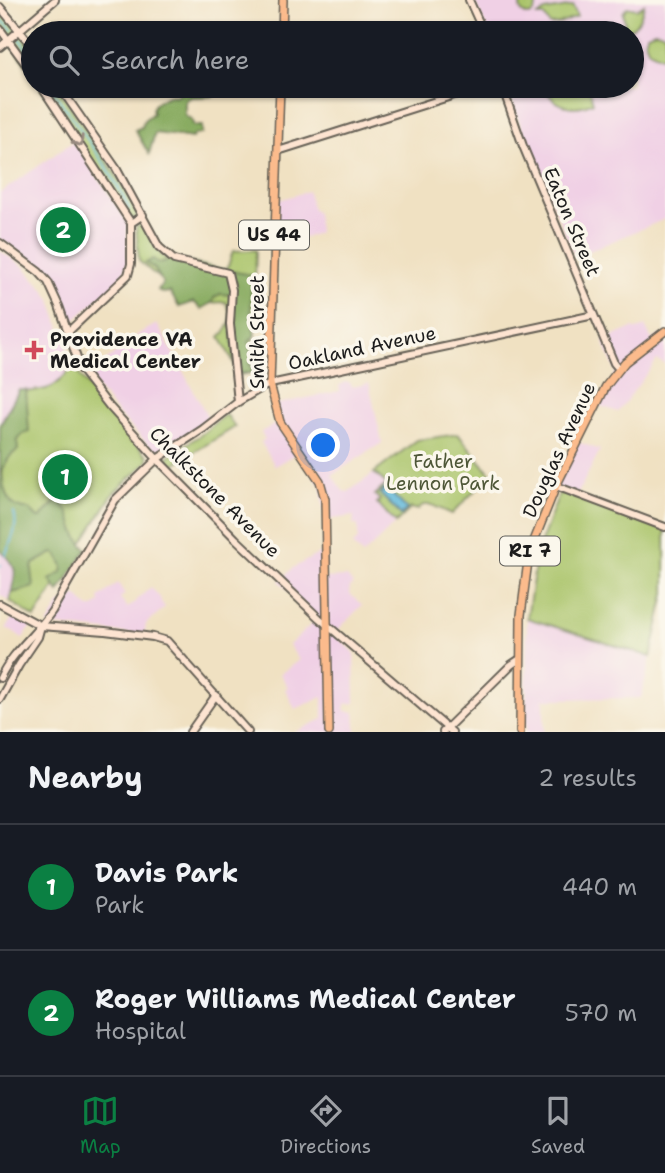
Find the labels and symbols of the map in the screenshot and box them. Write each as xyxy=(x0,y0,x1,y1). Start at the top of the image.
one-way arrow xyxy=(71,135,84,148)
street label: Eaton Street xyxy=(538,164,606,280)
pin: 2 xyxy=(40,204,86,256)
road number: US 44 xyxy=(239,220,309,249)
street label: Smith Street xyxy=(245,275,270,389)
street label: Oakland Avenue xyxy=(286,320,438,376)
place label: Providence VA Medical Center xyxy=(50,327,201,374)
marker: Providence VA Medical Center xyxy=(24,340,44,360)
street label: Douglas Avenue xyxy=(517,378,601,522)
street label: Chalkstone Avenue xyxy=(144,421,286,563)
your location xyxy=(306,428,340,462)
park label: Father Lennon Park xyxy=(386,449,500,496)
pin: 1 xyxy=(42,451,88,503)
road number: RI 7 xyxy=(500,536,560,566)

